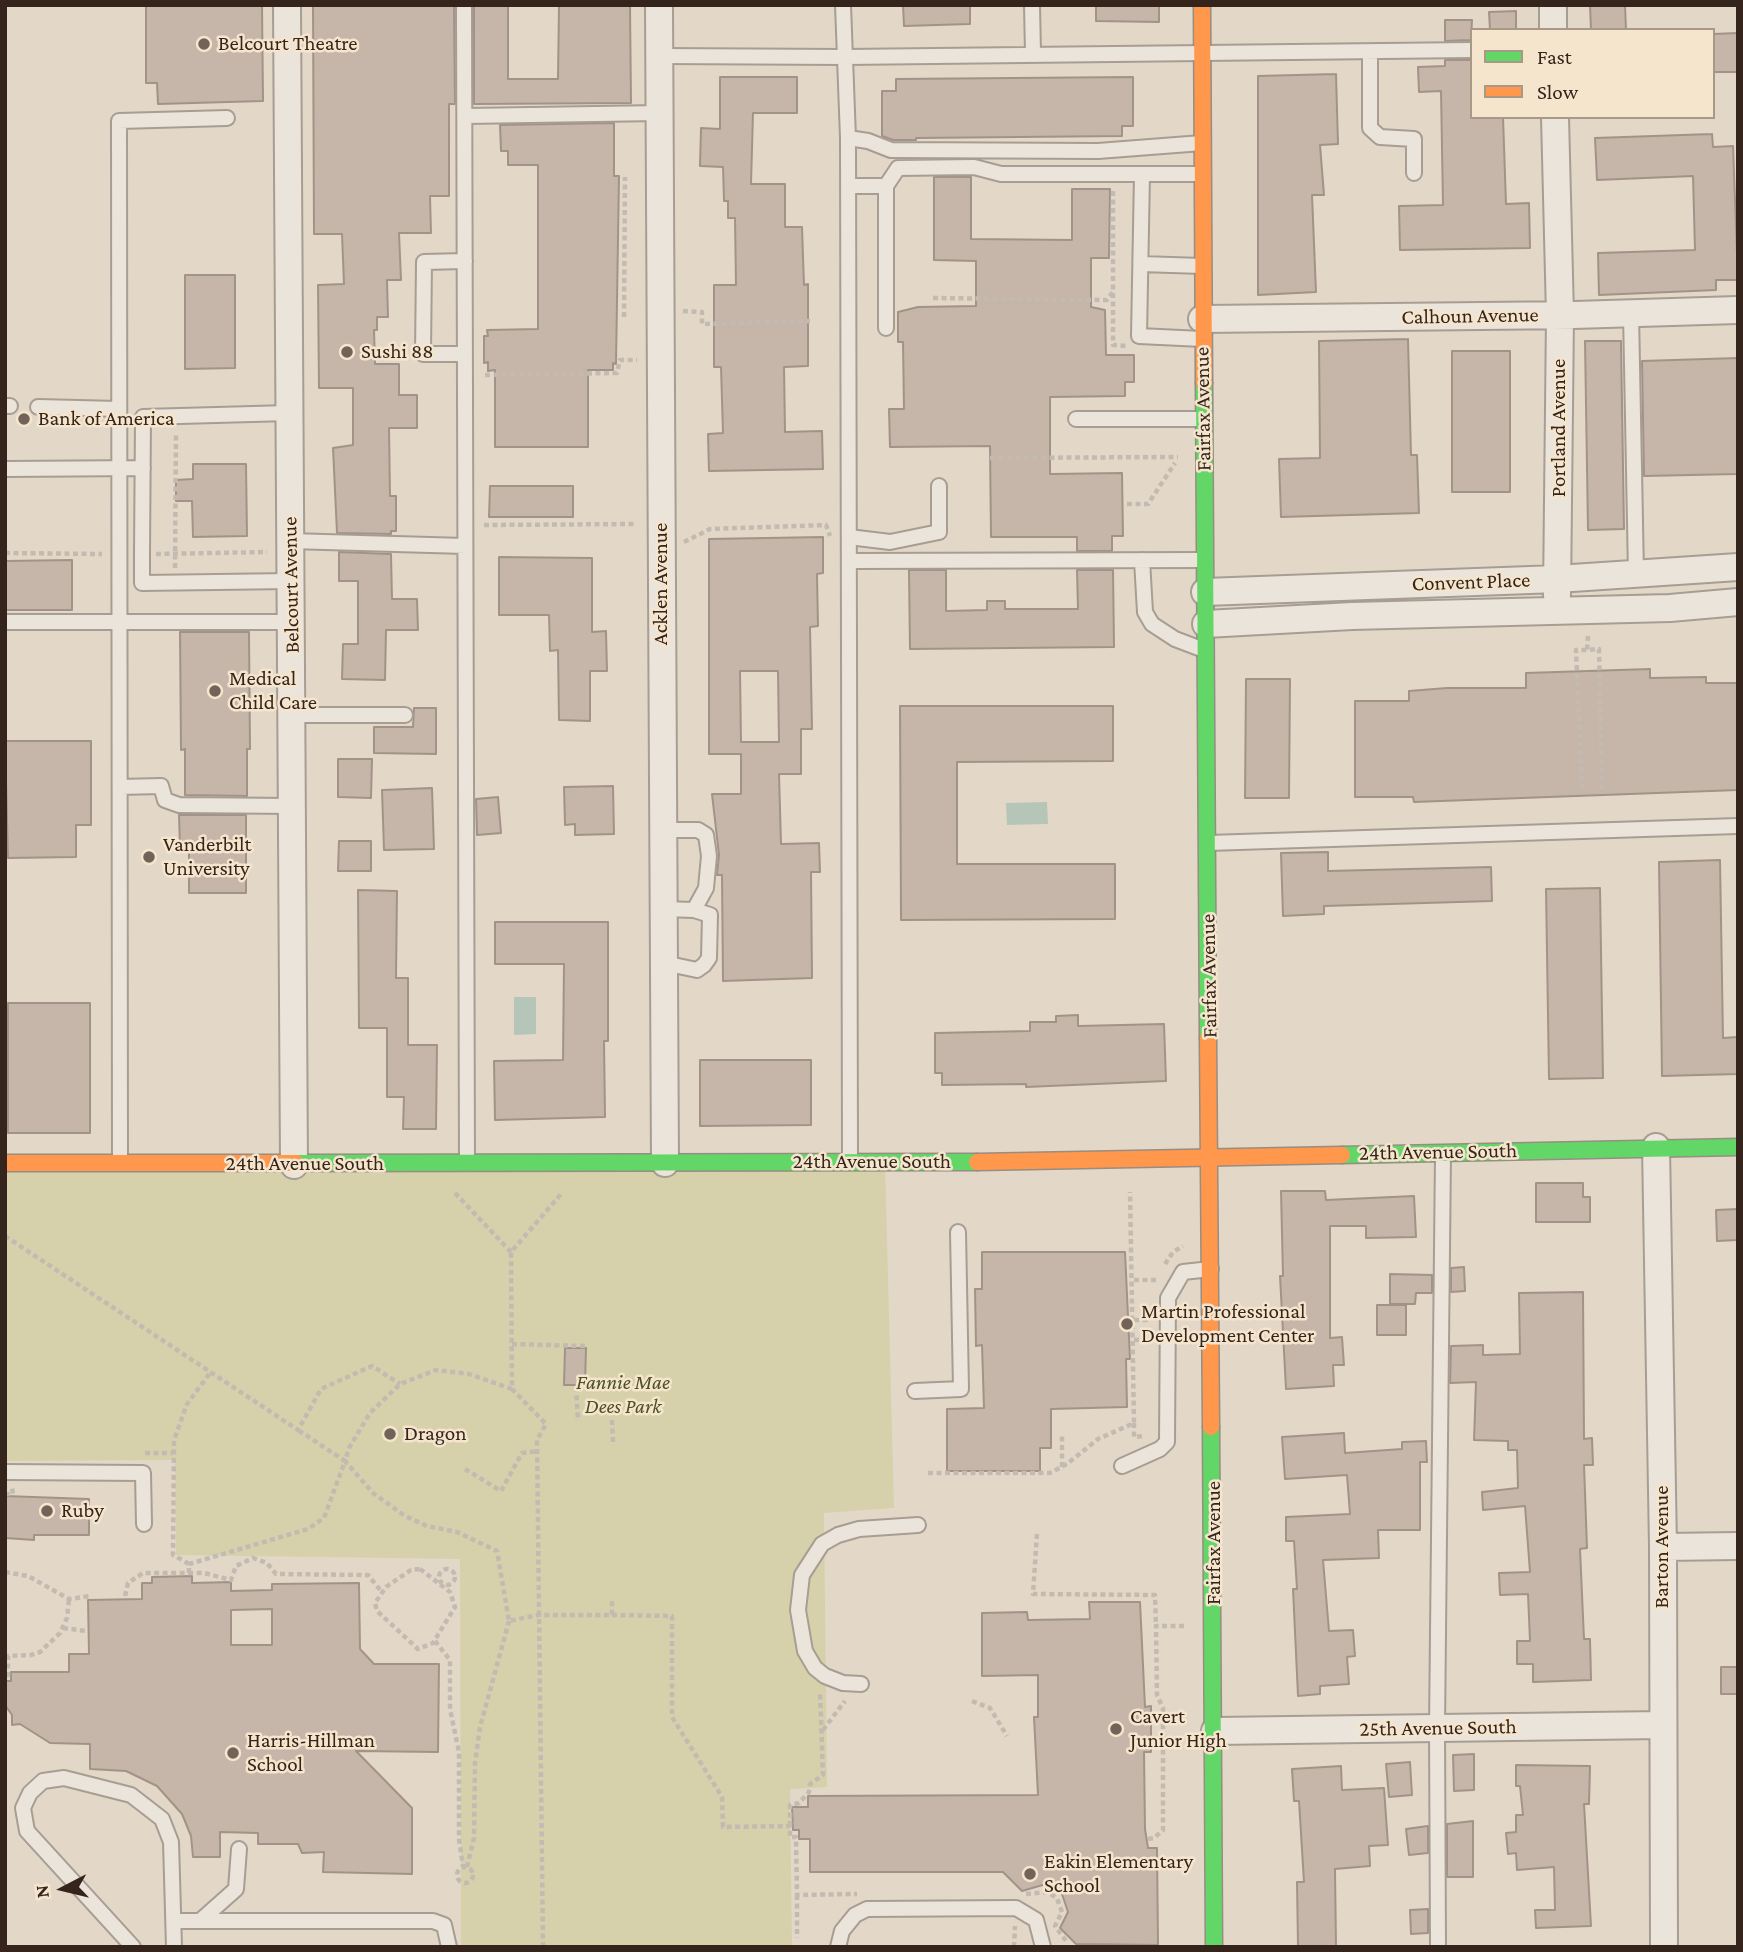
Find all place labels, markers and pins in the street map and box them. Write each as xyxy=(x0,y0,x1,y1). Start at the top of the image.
place label: Belcourt Theatre xyxy=(218,31,358,57)
marker: Belcourt Theatre xyxy=(196,36,212,52)
place label: Sushi 88 xyxy=(361,339,434,365)
marker: Sushi 88 xyxy=(339,344,355,360)
place label: Bank of America xyxy=(38,406,174,432)
marker: Bank of America xyxy=(16,411,32,427)
place label: Medical Child Care xyxy=(229,666,317,716)
marker: Medical Child Care xyxy=(207,683,223,699)
place label: Vanderbilt University xyxy=(163,832,251,882)
marker: Vanderbilt University xyxy=(141,849,157,865)
place label: Martin Professional Development Center xyxy=(1141,1299,1314,1349)
marker: Martin Professional Development Center xyxy=(1119,1316,1135,1332)
place label: Dragon xyxy=(404,1421,467,1447)
marker: Dragon xyxy=(382,1426,398,1442)
place label: Ruby xyxy=(61,1498,104,1524)
marker: Ruby xyxy=(39,1503,55,1519)
place label: Cavert Junior High xyxy=(1130,1704,1227,1754)
marker: Cavert Junior High xyxy=(1108,1721,1124,1737)
place label: Harris-Hillman School xyxy=(247,1728,375,1778)
marker: Harris-Hillman School xyxy=(225,1745,241,1761)
place label: Eakin Elementary School xyxy=(1044,1849,1193,1899)
marker: Eakin Elementary School xyxy=(1022,1866,1038,1882)

